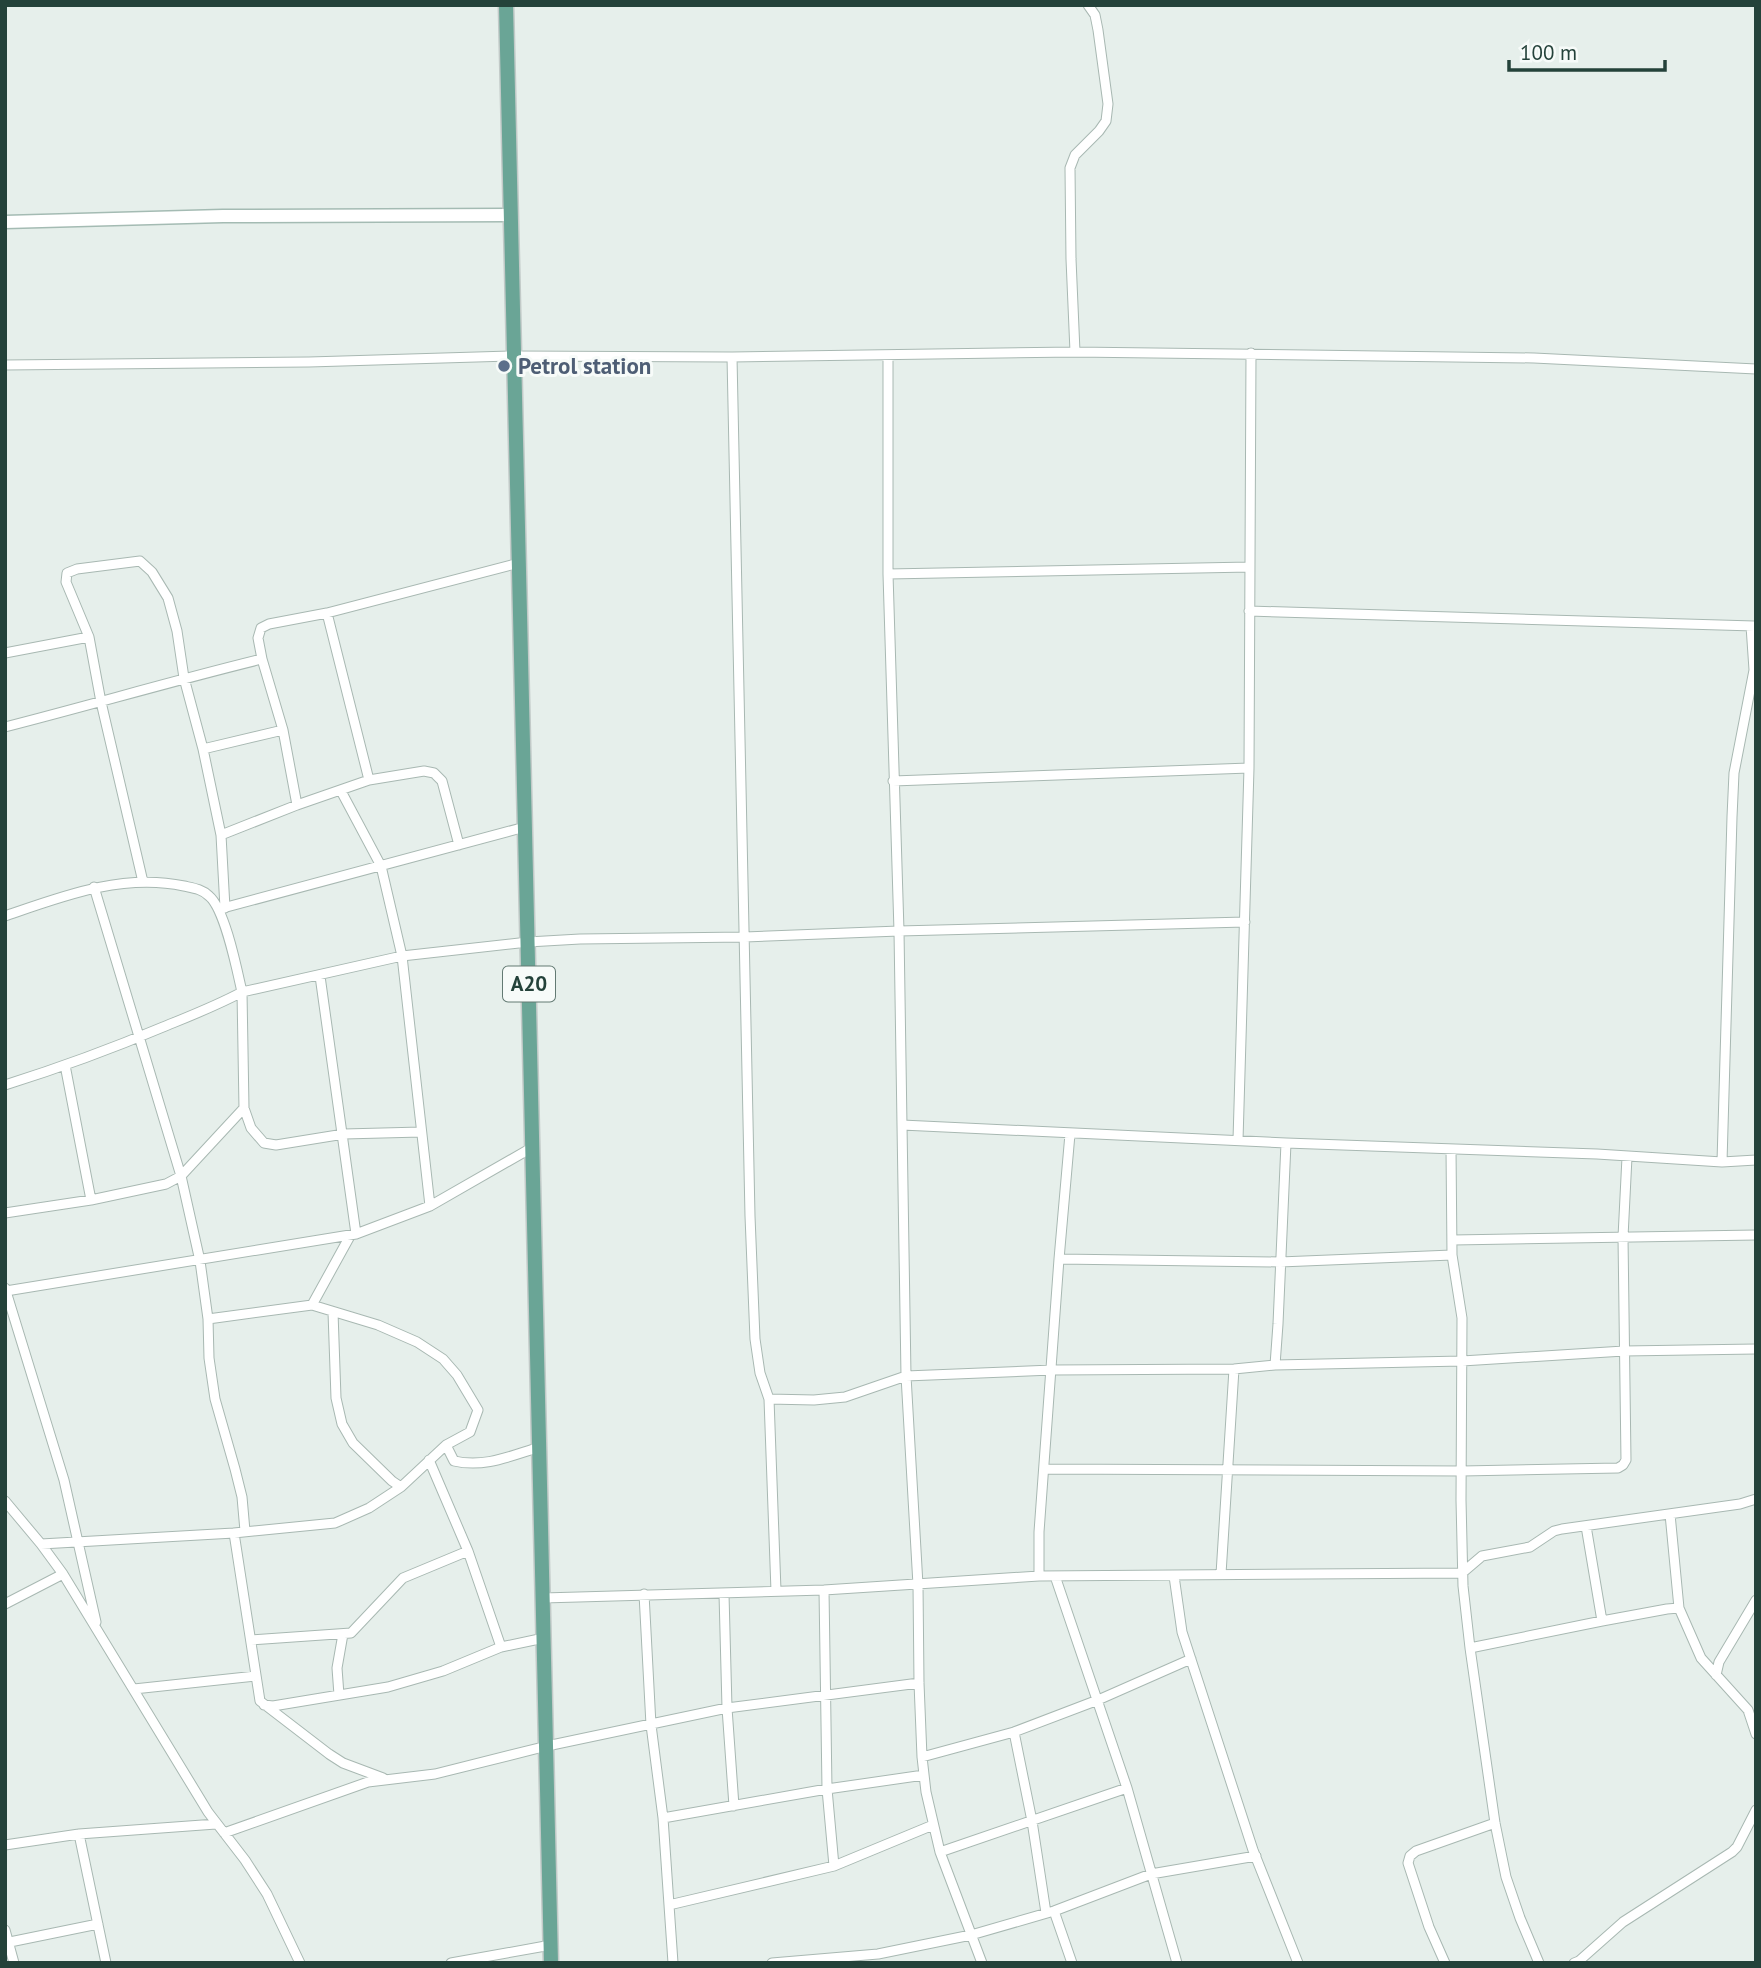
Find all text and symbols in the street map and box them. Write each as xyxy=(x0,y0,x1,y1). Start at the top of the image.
scale bar xyxy=(1509,28,1665,72)
text: 100 m xyxy=(1520,39,1577,66)
place label: Petrol station xyxy=(518,351,651,380)
marker: Petrol station xyxy=(496,358,512,374)
road number: A20 xyxy=(503,967,555,1002)

